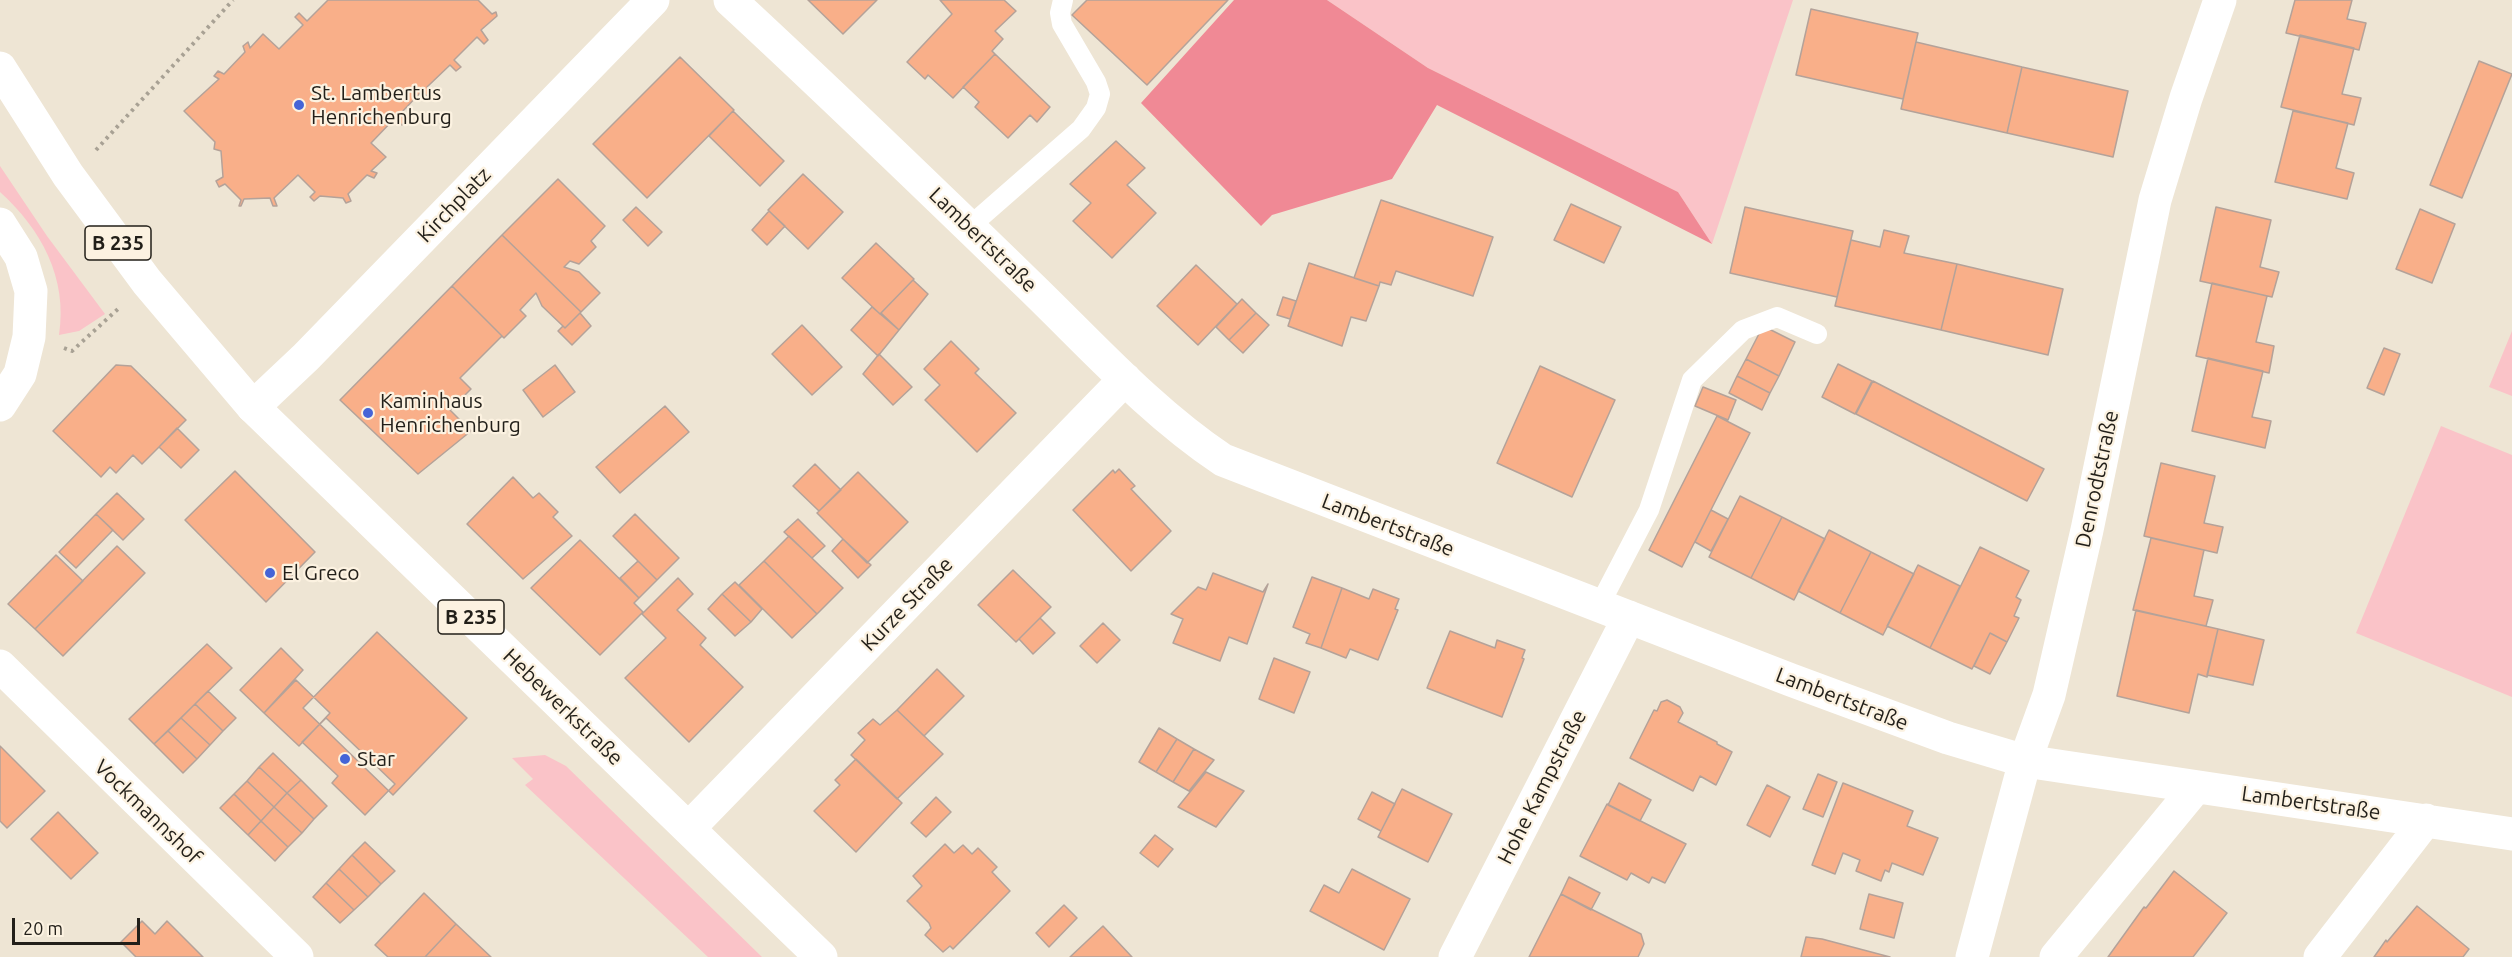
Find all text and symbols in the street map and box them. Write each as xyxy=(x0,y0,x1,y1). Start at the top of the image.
place label: St. Lambertus Henrichenburg xyxy=(311,80,452,130)
marker: St. Lambertus Henrichenburg xyxy=(292,98,306,112)
street label: Kirchplatz xyxy=(412,162,496,248)
street label: Lambertstraße xyxy=(924,182,1042,298)
road number: B 235 xyxy=(85,226,151,260)
place label: Kaminhaus Henrichenburg xyxy=(380,388,521,438)
marker: Kaminhaus Henrichenburg xyxy=(361,406,375,420)
street label: Denrodtstraße xyxy=(2070,408,2124,550)
street label: Lambertstraße xyxy=(1318,488,1458,562)
street label: Kurze Straße xyxy=(856,552,958,656)
place label: El Greco xyxy=(282,560,360,586)
marker: El Greco xyxy=(263,566,277,580)
road number: B 235 xyxy=(438,600,504,634)
street label: Hebewerkstraße xyxy=(498,643,628,771)
street label: Lambertstraße xyxy=(1772,662,1912,736)
street label: Hohe Kampstraße xyxy=(1492,706,1592,868)
place label: Star xyxy=(357,746,395,772)
marker: Star xyxy=(338,752,352,766)
street label: Vockmannshof xyxy=(89,754,207,870)
street label: Lambertstraße xyxy=(2240,781,2382,825)
scale bar xyxy=(15,906,142,944)
text: 20 m xyxy=(23,918,63,938)

